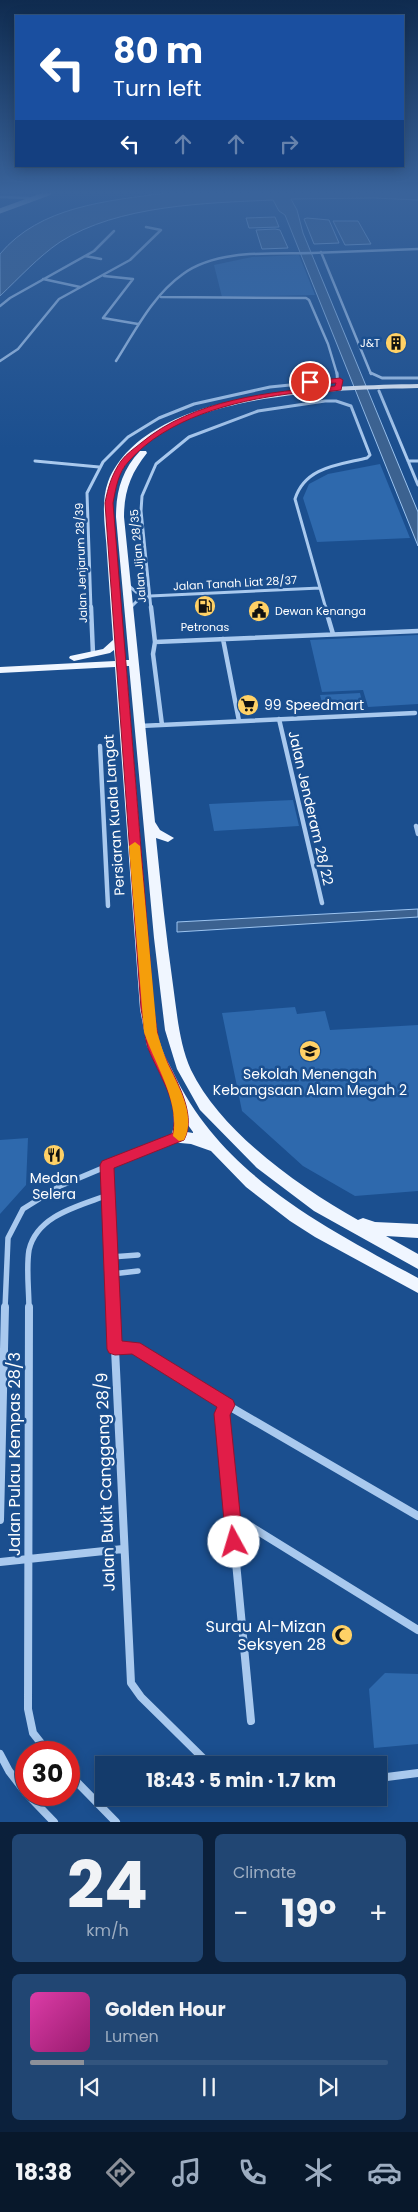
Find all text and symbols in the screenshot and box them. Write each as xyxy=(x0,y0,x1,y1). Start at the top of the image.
text: 80 m xyxy=(113,26,203,75)
icon: left xyxy=(30,35,95,100)
text: Turn left xyxy=(113,73,201,104)
icon: left xyxy=(116,130,144,158)
icon: ahead xyxy=(169,130,197,158)
icon: ahead xyxy=(222,130,250,158)
icon: right xyxy=(275,130,303,158)
building icon: J&T xyxy=(384,331,408,355)
place label: J&T xyxy=(360,335,380,351)
pin xyxy=(289,361,331,403)
icon: arrive xyxy=(296,368,324,396)
street label: Jalan Jenjarum 28/39 xyxy=(71,502,91,624)
street label: Jalan Jijan 28/35 xyxy=(126,508,150,603)
street label: Jalan Tanah Liat 28/37 xyxy=(173,572,297,594)
fuel station icon: Petronas xyxy=(193,594,217,618)
public building icon: Dewan Kenanga xyxy=(247,599,271,623)
place label: Dewan Kenanga xyxy=(275,603,366,619)
place label: Petronas xyxy=(181,619,230,635)
supermarket icon: 99 Speedmart xyxy=(236,693,260,717)
place label: 99 Speedmart xyxy=(264,695,364,715)
street label: Jalan Jenderam 28/22 xyxy=(283,729,339,887)
street label: Persiaran Kuala Langat xyxy=(98,734,130,896)
school or university icon: Sekolah Menengah Kebangsaan Alam Megah 2 xyxy=(298,1039,322,1063)
place label: Sekolah Menengah Kebangsaan Alam Megah 2 xyxy=(213,1064,407,1100)
restaurant icon: Medan Selera xyxy=(42,1143,66,1167)
place label: Medan Selera xyxy=(30,1168,78,1204)
street label: Jalan Pulau Kempas 28/3 xyxy=(3,1352,26,1556)
street label: Jalan Bukit Canggang 28/9 xyxy=(90,1372,121,1592)
position arrow xyxy=(207,1515,259,1567)
place label: Surau Al-Mizan Seksyen 28 xyxy=(205,1615,326,1656)
mosque icon: Surau Al-Mizan Seksyen 28 xyxy=(330,1623,354,1647)
speed limit sign: 30 xyxy=(15,1741,80,1806)
text: 18:43 · 5 min · 1.7 km xyxy=(146,1767,336,1794)
text: 24 xyxy=(67,1840,148,1931)
text: Climate xyxy=(233,1861,296,1884)
text: 19° xyxy=(281,1887,336,1940)
text: − xyxy=(233,1894,248,1933)
text: + xyxy=(369,1894,388,1933)
text: km/h xyxy=(86,1919,129,1942)
text: Golden Hour xyxy=(105,1996,226,2023)
text: Lumen xyxy=(105,2025,159,2048)
icon: previous xyxy=(76,2073,104,2101)
icon: pause xyxy=(195,2073,223,2101)
icon: next xyxy=(314,2073,342,2101)
icon: directions xyxy=(103,2155,138,2190)
icon: music xyxy=(169,2155,204,2190)
icon: phone xyxy=(235,2155,270,2190)
icon: climate xyxy=(301,2155,336,2190)
icon: car xyxy=(367,2155,402,2190)
text: 18:38 xyxy=(16,2157,72,2188)

